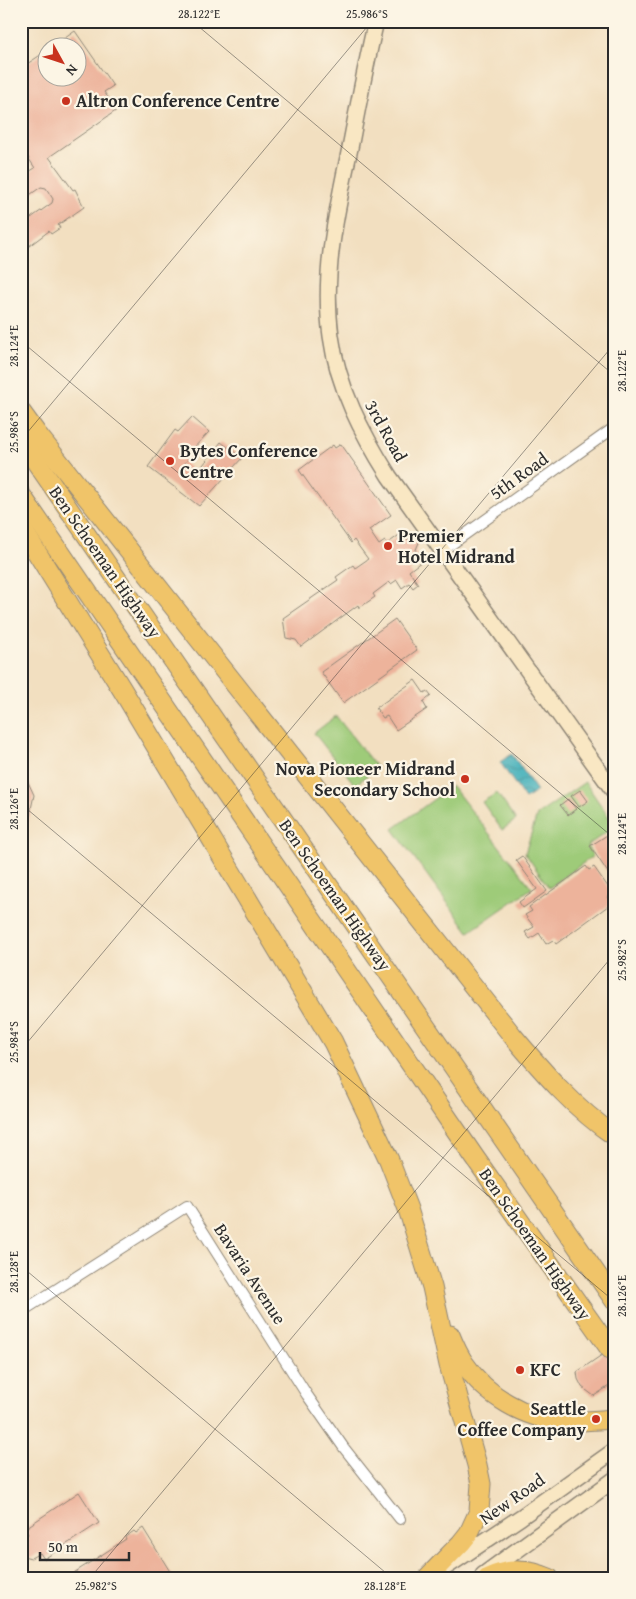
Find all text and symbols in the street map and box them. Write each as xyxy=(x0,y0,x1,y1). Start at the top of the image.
text: 28.122°E xyxy=(178,5,220,22)
text: 25.986°S xyxy=(346,5,388,22)
north arrow xyxy=(38,38,88,88)
text: N xyxy=(61,60,83,81)
place label: Altron Conference Centre xyxy=(76,87,280,114)
marker: Altron Conference Centre xyxy=(60,95,72,107)
text: 28.124°E xyxy=(5,325,22,367)
text: 28.122°E xyxy=(613,350,630,392)
street label: 3rd Road xyxy=(358,395,415,467)
text: 25.986°S xyxy=(5,411,22,453)
place label: Bytes Conference Centre xyxy=(180,437,318,485)
street label: 5th Road xyxy=(484,445,554,506)
marker: Bytes Conference Centre xyxy=(164,455,176,467)
street label: Ben Schoeman Highway xyxy=(43,480,168,643)
place label: Premier Hotel Midrand xyxy=(398,522,516,570)
marker: Premier Hotel Midrand xyxy=(382,540,394,552)
place label: Nova Pioneer Midrand Secondary School xyxy=(276,755,456,803)
marker: Nova Pioneer Midrand Secondary School xyxy=(459,773,471,785)
text: 28.126°E xyxy=(5,788,22,830)
street label: Ben Schoeman Highway xyxy=(273,813,398,976)
text: 28.124°E xyxy=(613,813,630,855)
text: 25.982°S xyxy=(613,939,630,981)
text: 25.984°S xyxy=(5,1021,22,1063)
street label: Ben Schoeman Highway xyxy=(473,1162,598,1325)
street label: Bavaria Avenue xyxy=(208,1218,293,1330)
text: 28.128°E xyxy=(5,1251,22,1293)
text: 28.126°E xyxy=(613,1275,630,1317)
place label: KFC xyxy=(530,1356,561,1383)
marker: KFC xyxy=(514,1364,526,1376)
place label: Seattle Coffee Company xyxy=(458,1395,587,1443)
marker: Seattle Coffee Company xyxy=(590,1413,602,1425)
street label: New Road xyxy=(473,1466,550,1531)
scale bar xyxy=(40,1529,129,1561)
text: 50 m xyxy=(48,1536,79,1557)
text: 25.982°S xyxy=(75,1577,117,1594)
text: 28.128°E xyxy=(364,1577,406,1594)

